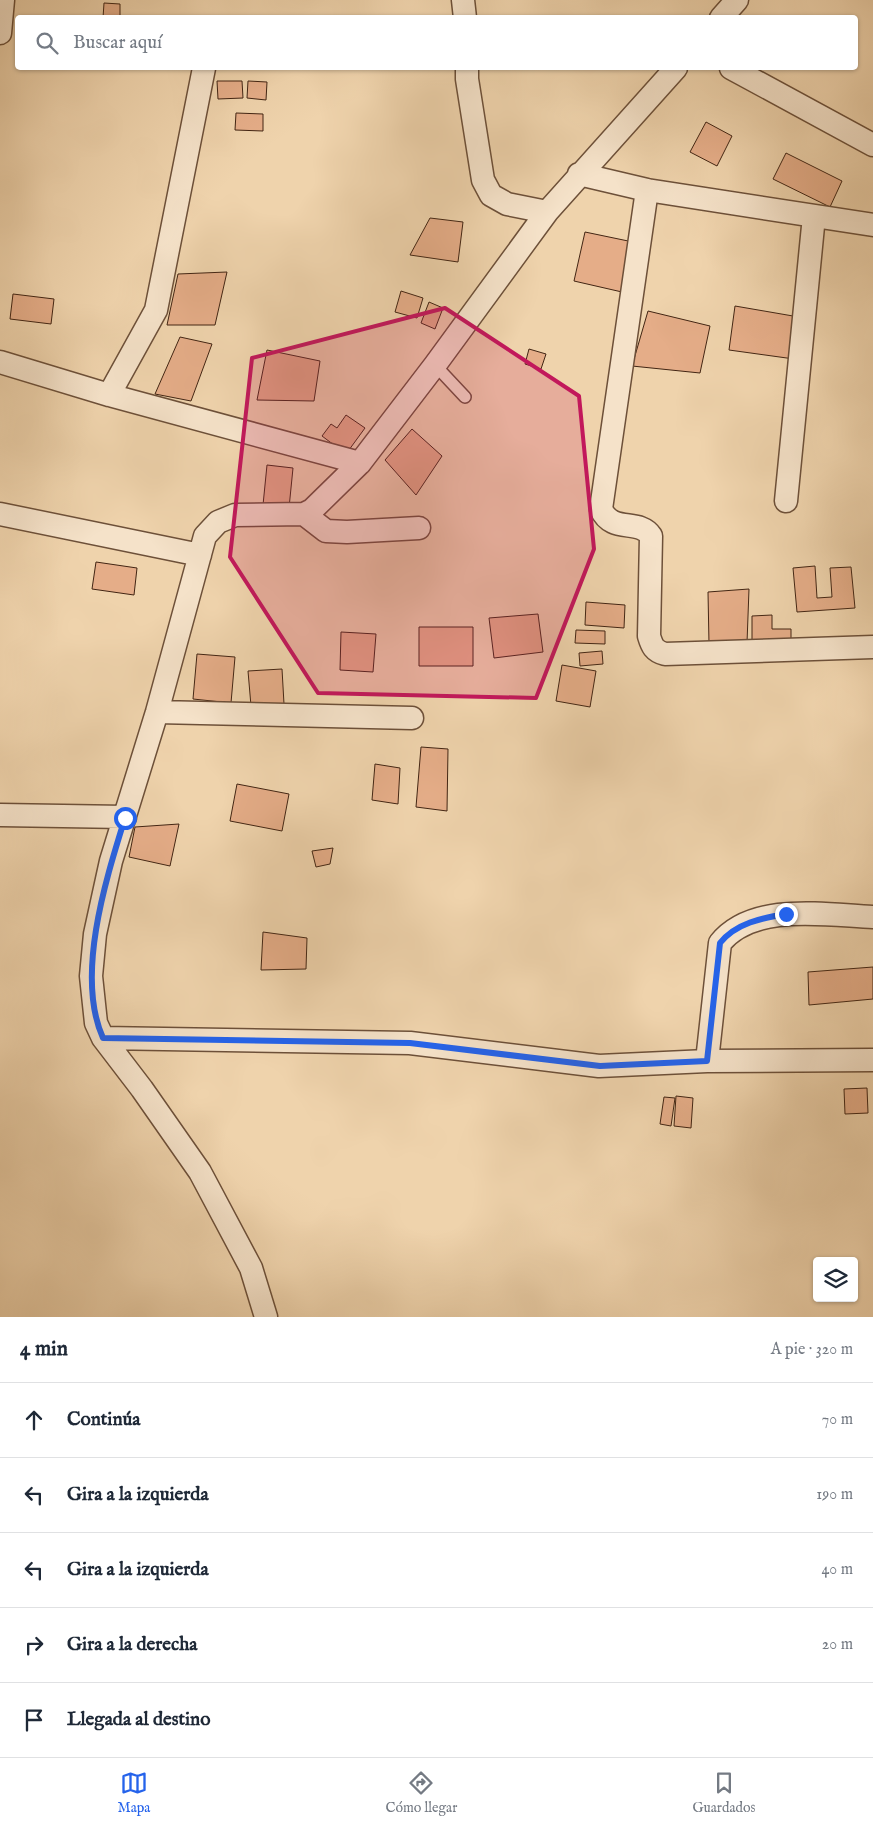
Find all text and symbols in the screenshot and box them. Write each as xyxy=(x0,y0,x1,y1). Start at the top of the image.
search box xyxy=(15,15,858,70)
icon: search xyxy=(33,29,61,57)
text: Buscar aquí xyxy=(73,31,162,55)
route start xyxy=(114,807,137,830)
route end xyxy=(775,903,798,926)
map controls xyxy=(813,1257,858,1302)
button: layers xyxy=(813,1257,858,1302)
text: 4 min xyxy=(20,1336,68,1363)
text: A pie · 320 m xyxy=(771,1340,853,1360)
icon: ahead xyxy=(20,1406,48,1434)
text: Continúa xyxy=(67,1408,141,1432)
text: 70 m xyxy=(822,1410,853,1430)
icon: left xyxy=(20,1481,48,1509)
text: Gira a la izquierda xyxy=(67,1483,209,1507)
text: 190 m xyxy=(816,1485,853,1505)
icon: left xyxy=(20,1556,48,1584)
text: Gira a la izquierda xyxy=(67,1558,209,1582)
text: 40 m xyxy=(821,1560,853,1580)
icon: right xyxy=(20,1631,48,1659)
text: Gira a la derecha xyxy=(67,1633,197,1657)
text: 20 m xyxy=(822,1635,853,1655)
icon: arrive xyxy=(20,1706,48,1734)
text: Llegada al destino xyxy=(67,1708,210,1732)
tab: Mapa xyxy=(118,1769,150,1817)
tab: Cómo llegar xyxy=(386,1769,457,1817)
tab: Guardados xyxy=(692,1769,755,1817)

